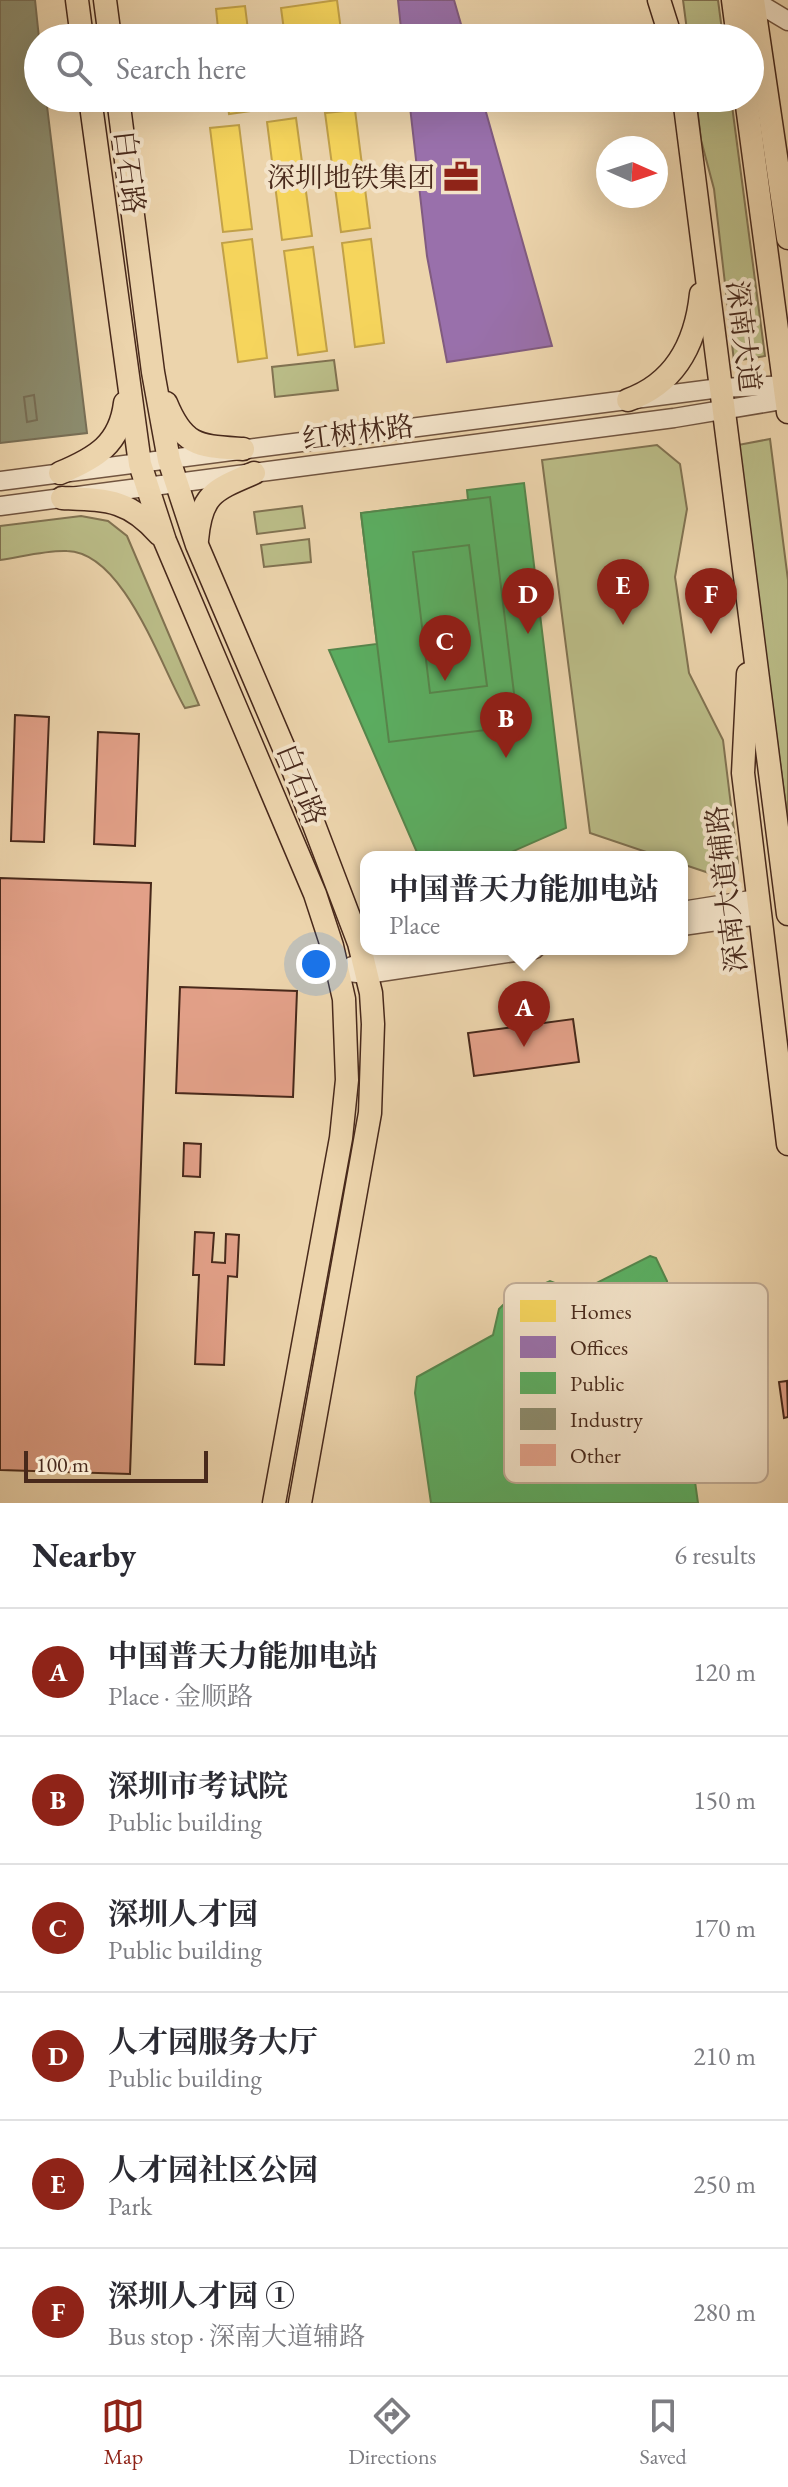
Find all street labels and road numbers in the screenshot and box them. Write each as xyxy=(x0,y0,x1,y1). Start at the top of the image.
street label: 白石路 xyxy=(107,128,153,216)
street label: 深南大道 xyxy=(719,278,769,394)
street label: 红树林路 xyxy=(300,407,416,457)
street label: 白石路 xyxy=(270,738,334,830)
street label: 深南大道辅路 xyxy=(698,803,754,975)

